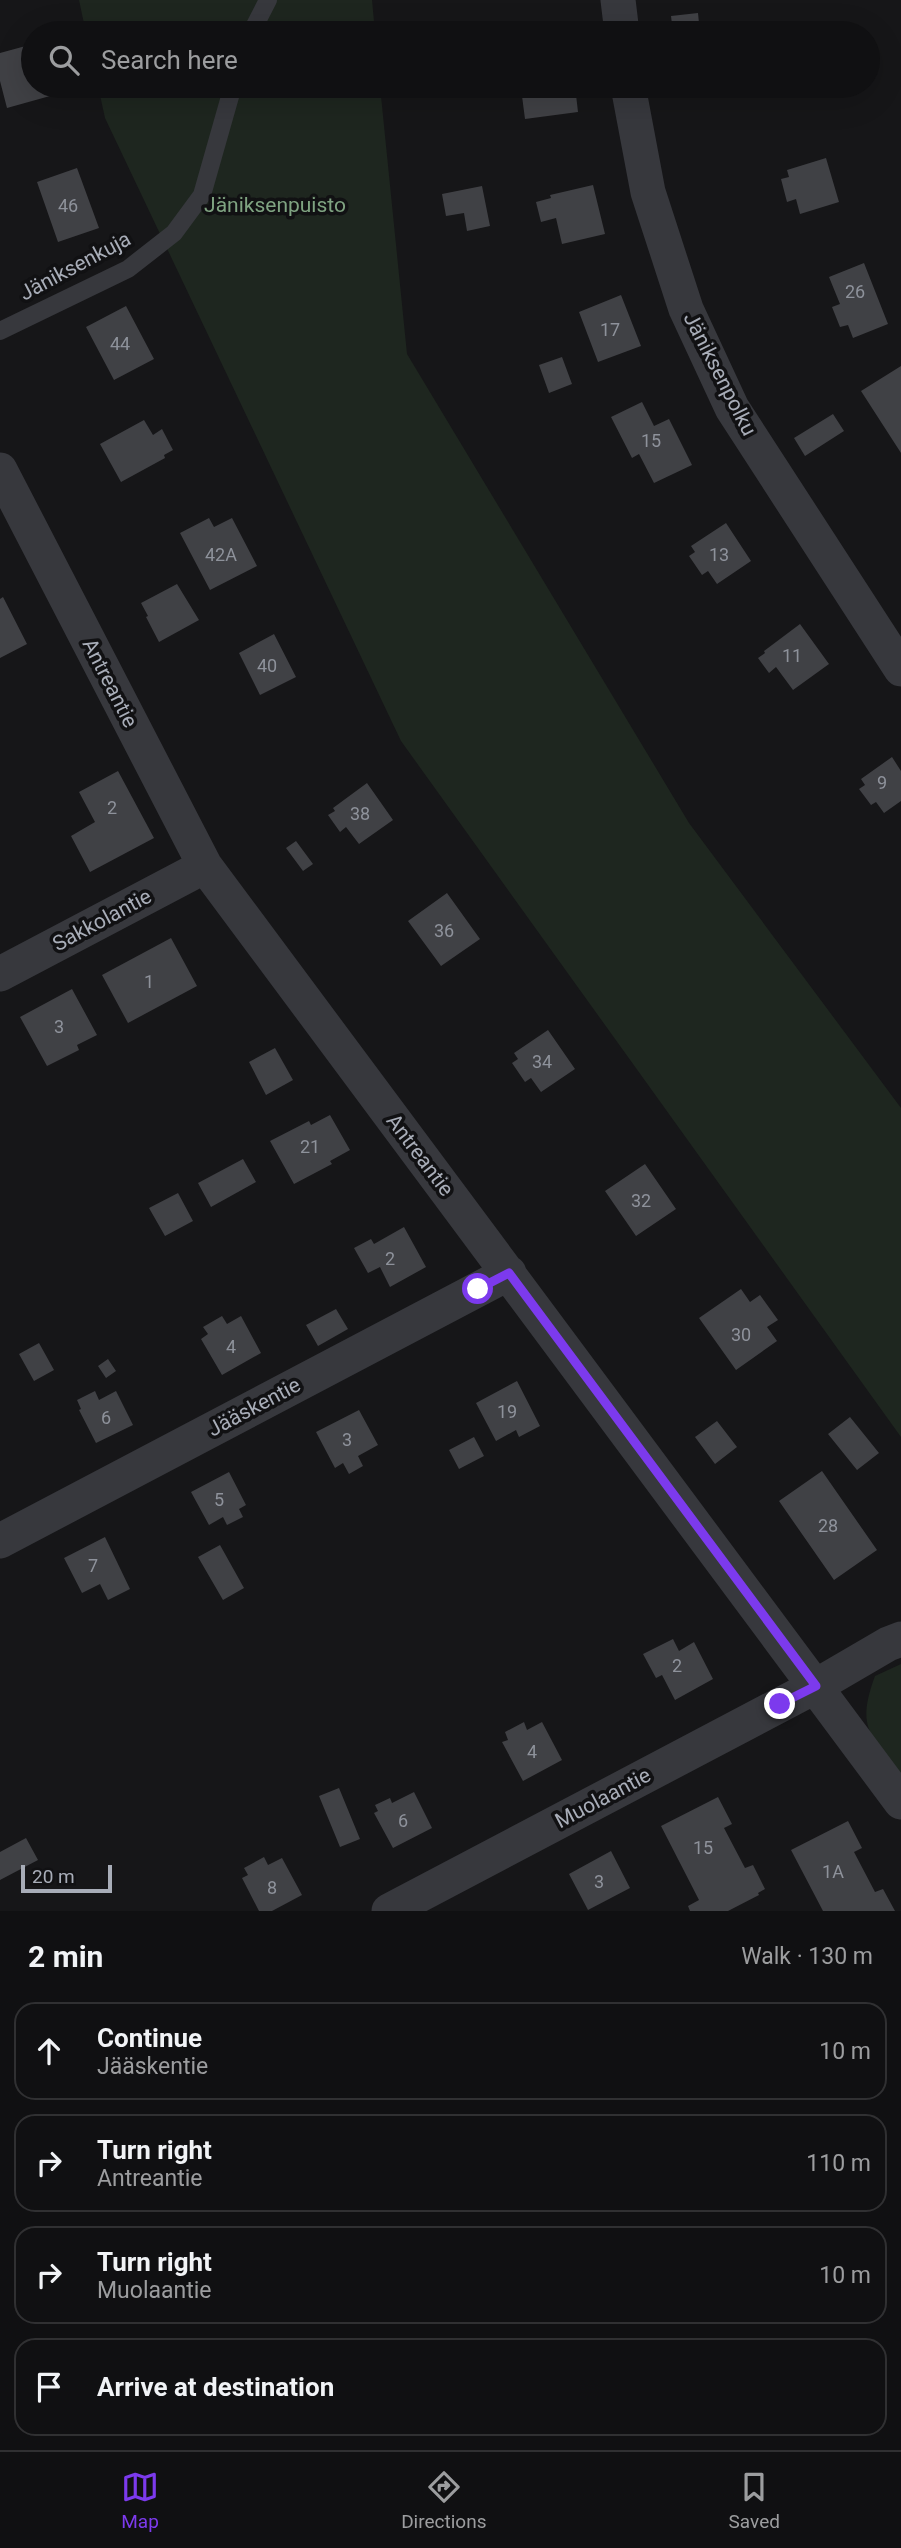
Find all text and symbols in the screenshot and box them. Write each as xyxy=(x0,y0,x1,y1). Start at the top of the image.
search box xyxy=(21,21,880,98)
icon: search xyxy=(45,41,83,79)
text: Search here xyxy=(101,45,238,75)
park label: Jäniksenpuisto xyxy=(204,193,346,217)
house number: 46 xyxy=(58,195,78,216)
street label: Jäniksenkuja xyxy=(15,227,135,305)
house number: 26 xyxy=(845,281,865,302)
street label: Jäniksenpolku xyxy=(679,308,761,440)
house number: 17 xyxy=(600,319,620,340)
house number: 44 xyxy=(110,333,130,354)
house number: 15 xyxy=(641,430,661,451)
house number: 42A xyxy=(205,544,237,565)
house number: 13 xyxy=(709,544,729,565)
street label: Antreantie xyxy=(77,635,143,731)
house number: 11 xyxy=(782,645,802,666)
house number: 40 xyxy=(257,655,277,676)
house number: 9 xyxy=(877,772,887,793)
house number: 2 xyxy=(107,797,117,818)
house number: 38 xyxy=(350,803,370,824)
street label: Sakkolantie xyxy=(49,884,155,956)
house number: 36 xyxy=(434,920,454,941)
house number: 1 xyxy=(144,971,154,992)
house number: 3 xyxy=(54,1016,64,1037)
house number: 34 xyxy=(532,1051,552,1072)
street label: Antreantie xyxy=(381,1109,459,1201)
house number: 21 xyxy=(300,1136,320,1157)
house number: 32 xyxy=(631,1190,651,1211)
house number: 2 xyxy=(385,1248,395,1269)
route start xyxy=(462,1273,493,1304)
house number: 30 xyxy=(731,1324,751,1345)
house number: 4 xyxy=(226,1336,236,1357)
street label: Jääskentie xyxy=(204,1373,304,1441)
house number: 19 xyxy=(497,1401,517,1422)
house number: 6 xyxy=(101,1407,111,1428)
house number: 3 xyxy=(342,1429,352,1450)
house number: 5 xyxy=(214,1489,224,1510)
house number: 28 xyxy=(818,1515,838,1536)
house number: 7 xyxy=(88,1555,98,1576)
house number: 2 xyxy=(672,1655,682,1676)
route end xyxy=(764,1688,795,1719)
house number: 4 xyxy=(527,1741,537,1762)
street label: Muolaantie xyxy=(551,1763,655,1833)
house number: 6 xyxy=(398,1810,408,1831)
house number: 15 xyxy=(693,1837,713,1858)
house number: 1A xyxy=(822,1861,844,1882)
scale bar xyxy=(21,1862,112,1894)
text: 20 m xyxy=(32,1865,75,1888)
house number: 3 xyxy=(594,1871,604,1892)
house number: 8 xyxy=(267,1877,277,1898)
text: 2 min xyxy=(28,1939,103,1974)
text: Walk · 130 m xyxy=(741,1943,873,1970)
text: Continue xyxy=(97,2023,202,2053)
icon: ahead xyxy=(30,2032,68,2070)
text: 10 m xyxy=(819,2038,871,2065)
text: Jääskentie xyxy=(97,2053,208,2080)
text: Turn right xyxy=(97,2135,212,2165)
icon: right xyxy=(30,2144,68,2182)
text: 110 m xyxy=(806,2150,871,2177)
text: Antreantie xyxy=(97,2165,203,2192)
text: Turn right xyxy=(97,2247,212,2277)
icon: right xyxy=(30,2256,68,2294)
text: 10 m xyxy=(819,2262,871,2289)
text: Muolaantie xyxy=(97,2277,212,2304)
icon: arrive xyxy=(30,2368,68,2406)
text: Arrive at destination xyxy=(97,2372,334,2402)
tab: Map xyxy=(121,2468,159,2533)
tab: Directions xyxy=(401,2468,486,2533)
tab: Saved xyxy=(729,2468,780,2533)

